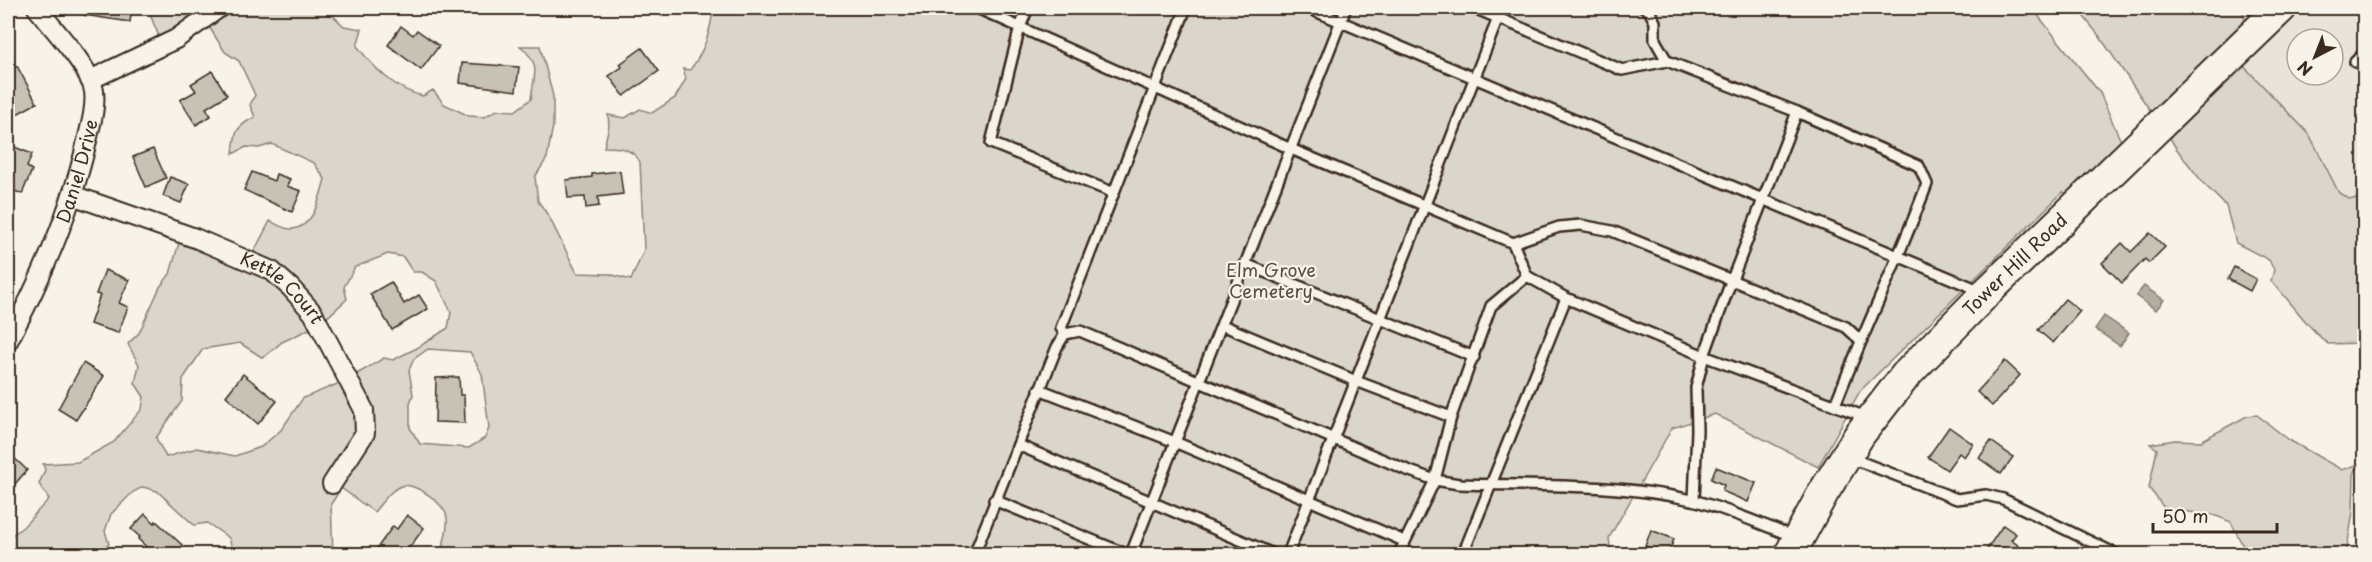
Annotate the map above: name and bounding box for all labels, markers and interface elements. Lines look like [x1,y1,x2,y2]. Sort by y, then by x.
north arrow [2285,27,2345,87]
text: N [2292,56,2317,82]
street label: Daniel Drive [48,117,104,226]
street label: Tower Hill Road [1956,207,2073,321]
street label: Kettle Court [236,244,331,328]
park label: Elm Grove Cemetery [1226,256,1316,304]
scale bar [2153,496,2278,534]
text: 50 m [2162,502,2209,529]

